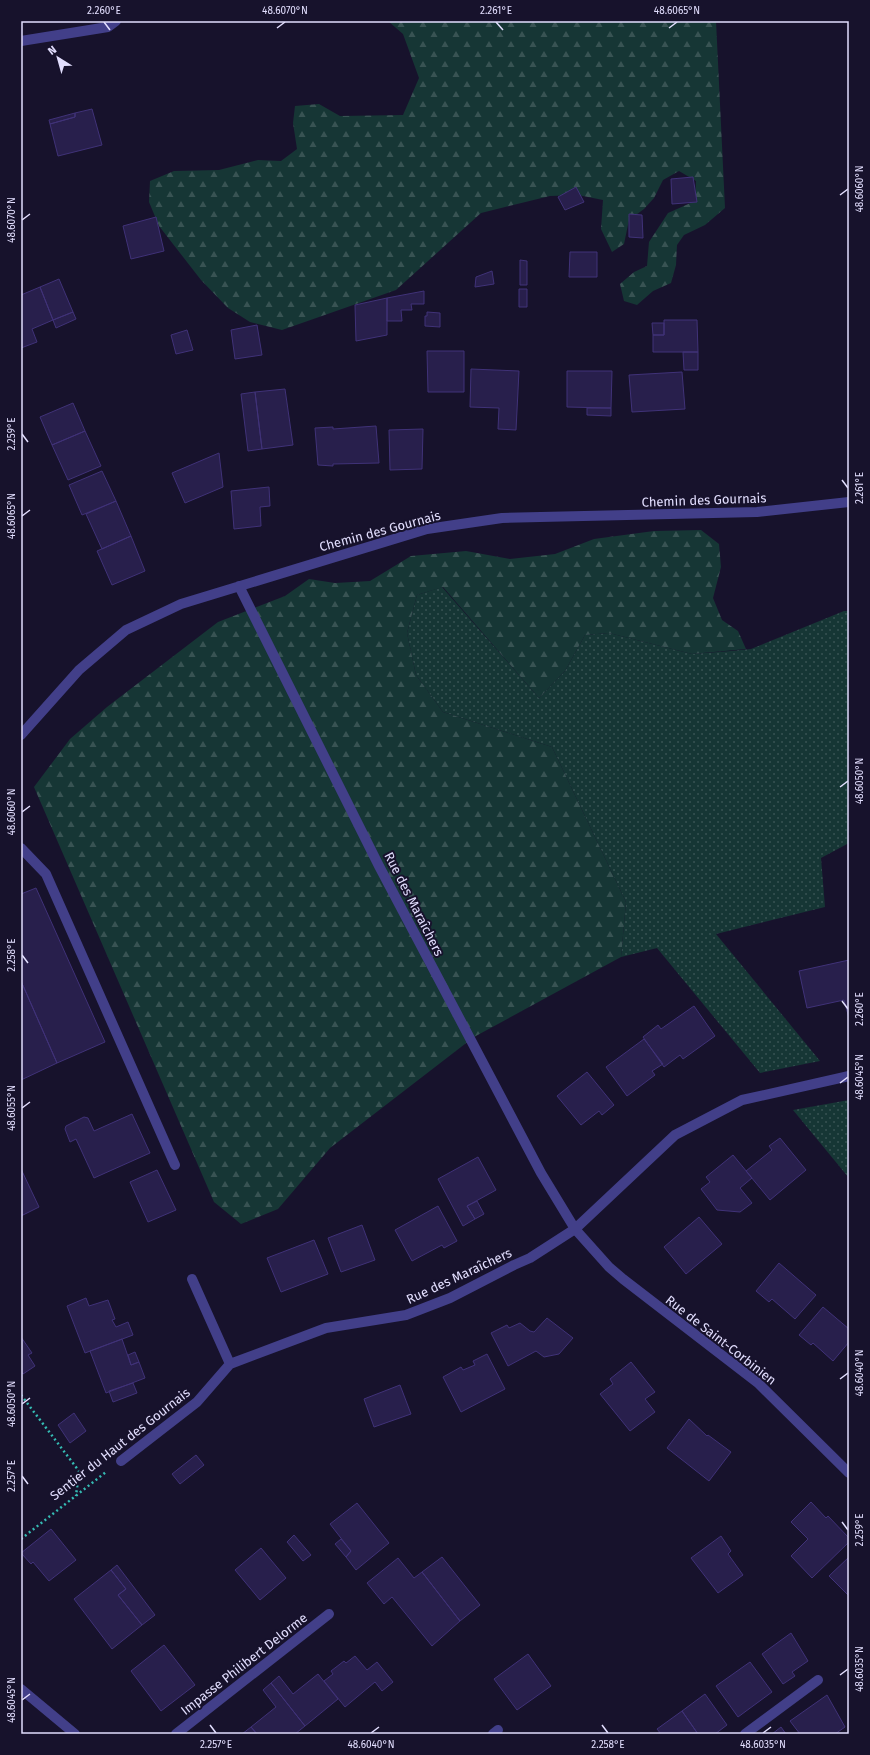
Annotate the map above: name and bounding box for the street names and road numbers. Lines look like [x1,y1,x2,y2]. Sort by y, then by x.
street label: Chemin des Gournais [641,490,767,510]
street label: Chemin des Gournais [318,508,442,554]
street label: Rue des Maraîchers [381,850,447,958]
street label: Rue des Maraîchers [404,1245,514,1307]
street label: Rue de Saint-Corbinien [663,1292,779,1388]
street label: Sentier du Haut des Gournais [47,1385,193,1503]
street label: Impasse Philibert Delorme [178,1610,310,1718]

